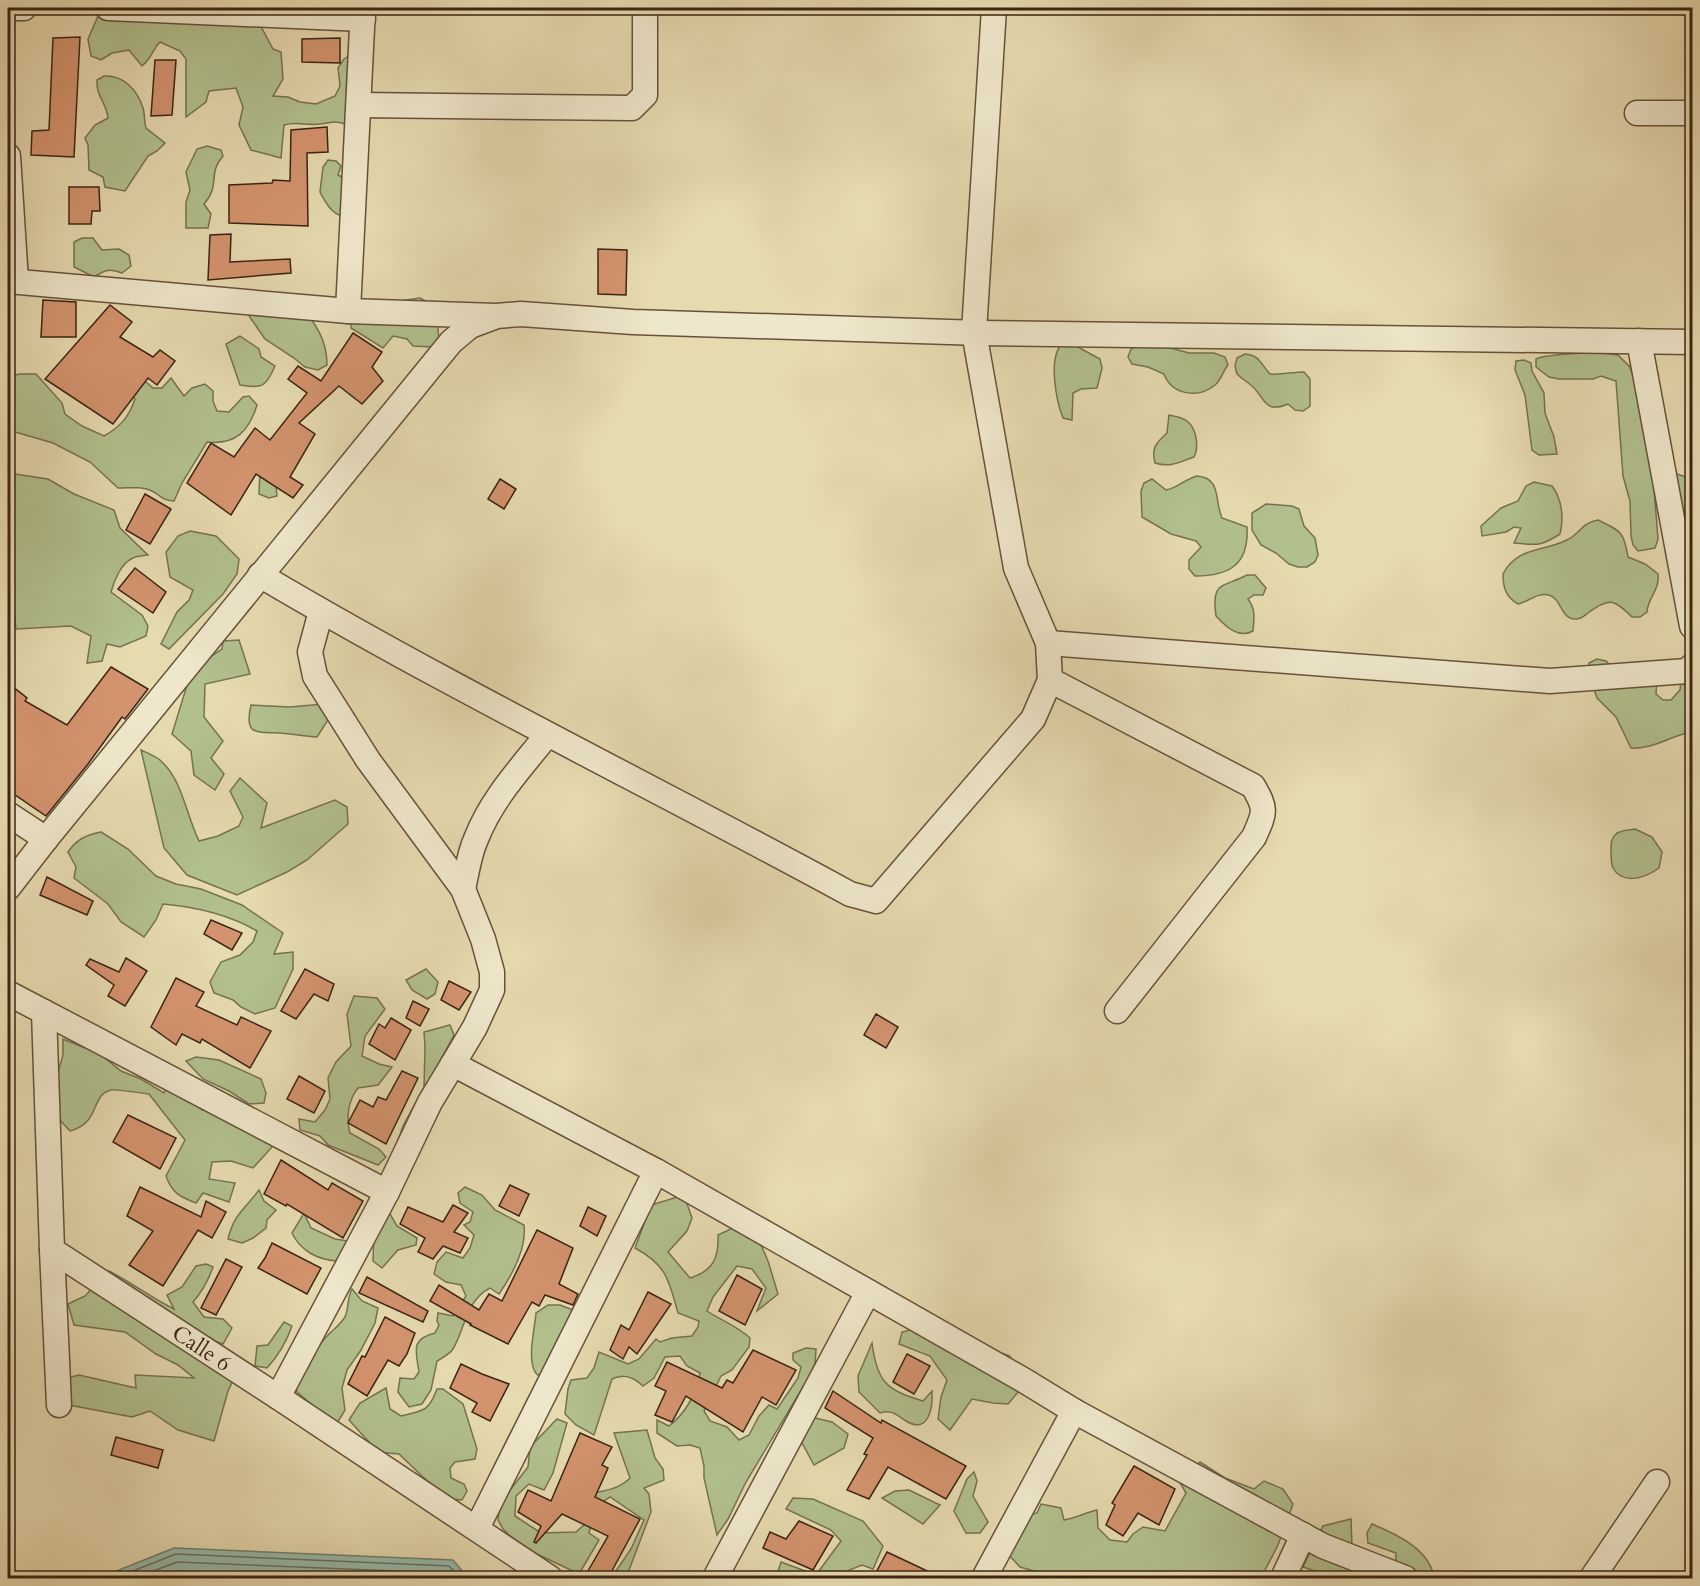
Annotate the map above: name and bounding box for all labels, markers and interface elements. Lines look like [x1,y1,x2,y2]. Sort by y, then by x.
street label: Calle 6 [166,1318,237,1379]

